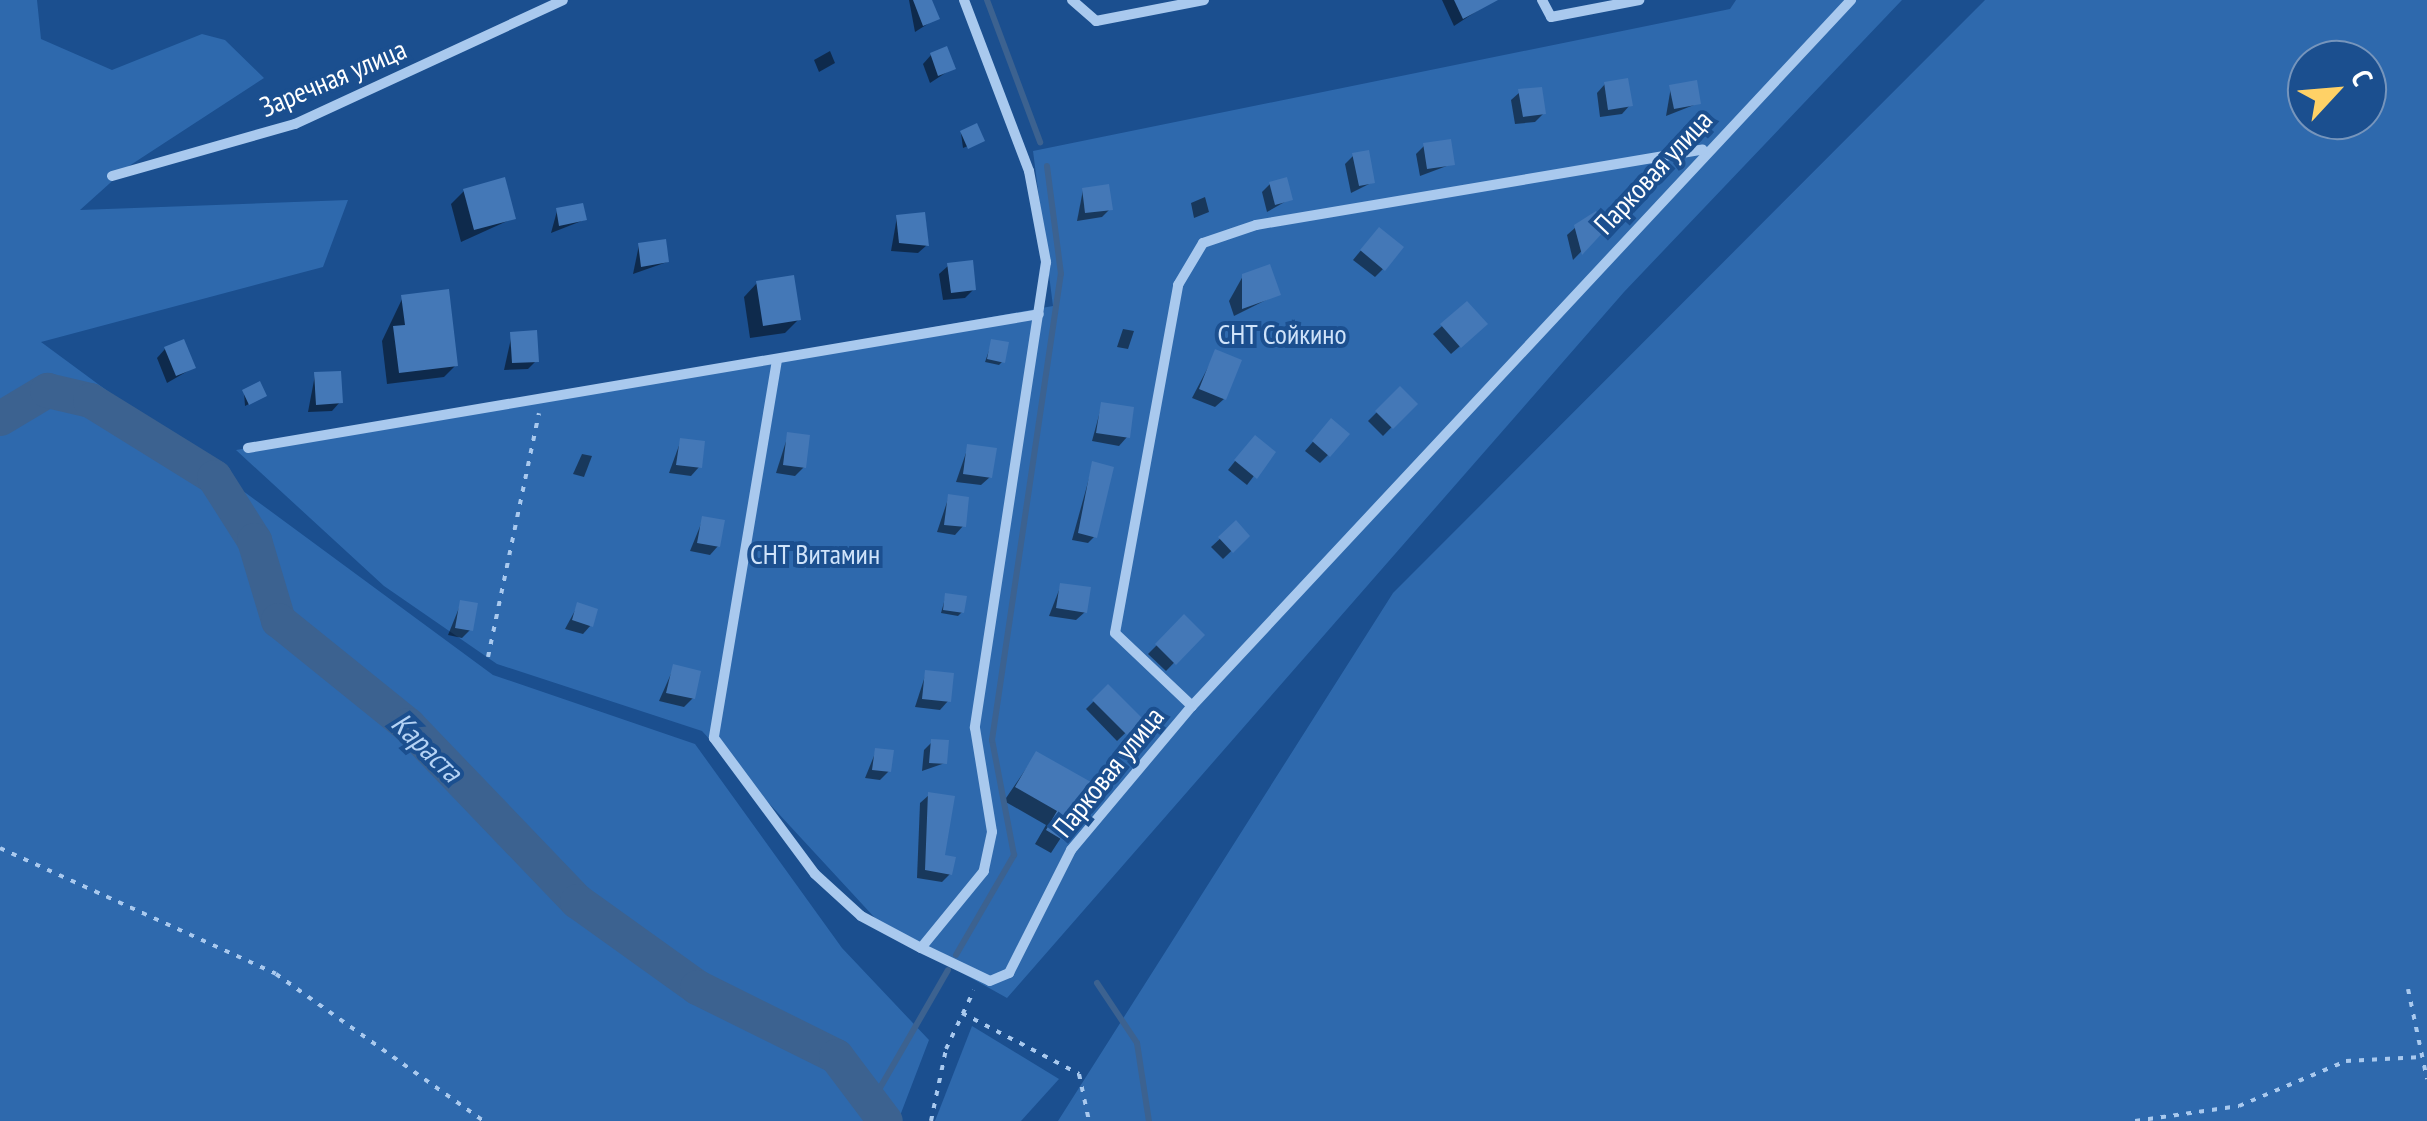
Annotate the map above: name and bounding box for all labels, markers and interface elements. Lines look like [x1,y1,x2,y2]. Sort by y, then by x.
street label: Заречная улица [255,32,411,124]
north arrow [2287,40,2387,140]
text: С [2343,64,2382,91]
street label: Парковая улица [1587,103,1719,241]
park label: СНТ Сойкино [1217,317,1347,351]
park label: СНТ Витамин [750,537,880,571]
street label: Парковая улица [1045,700,1171,844]
water label: Караста [384,705,470,789]

